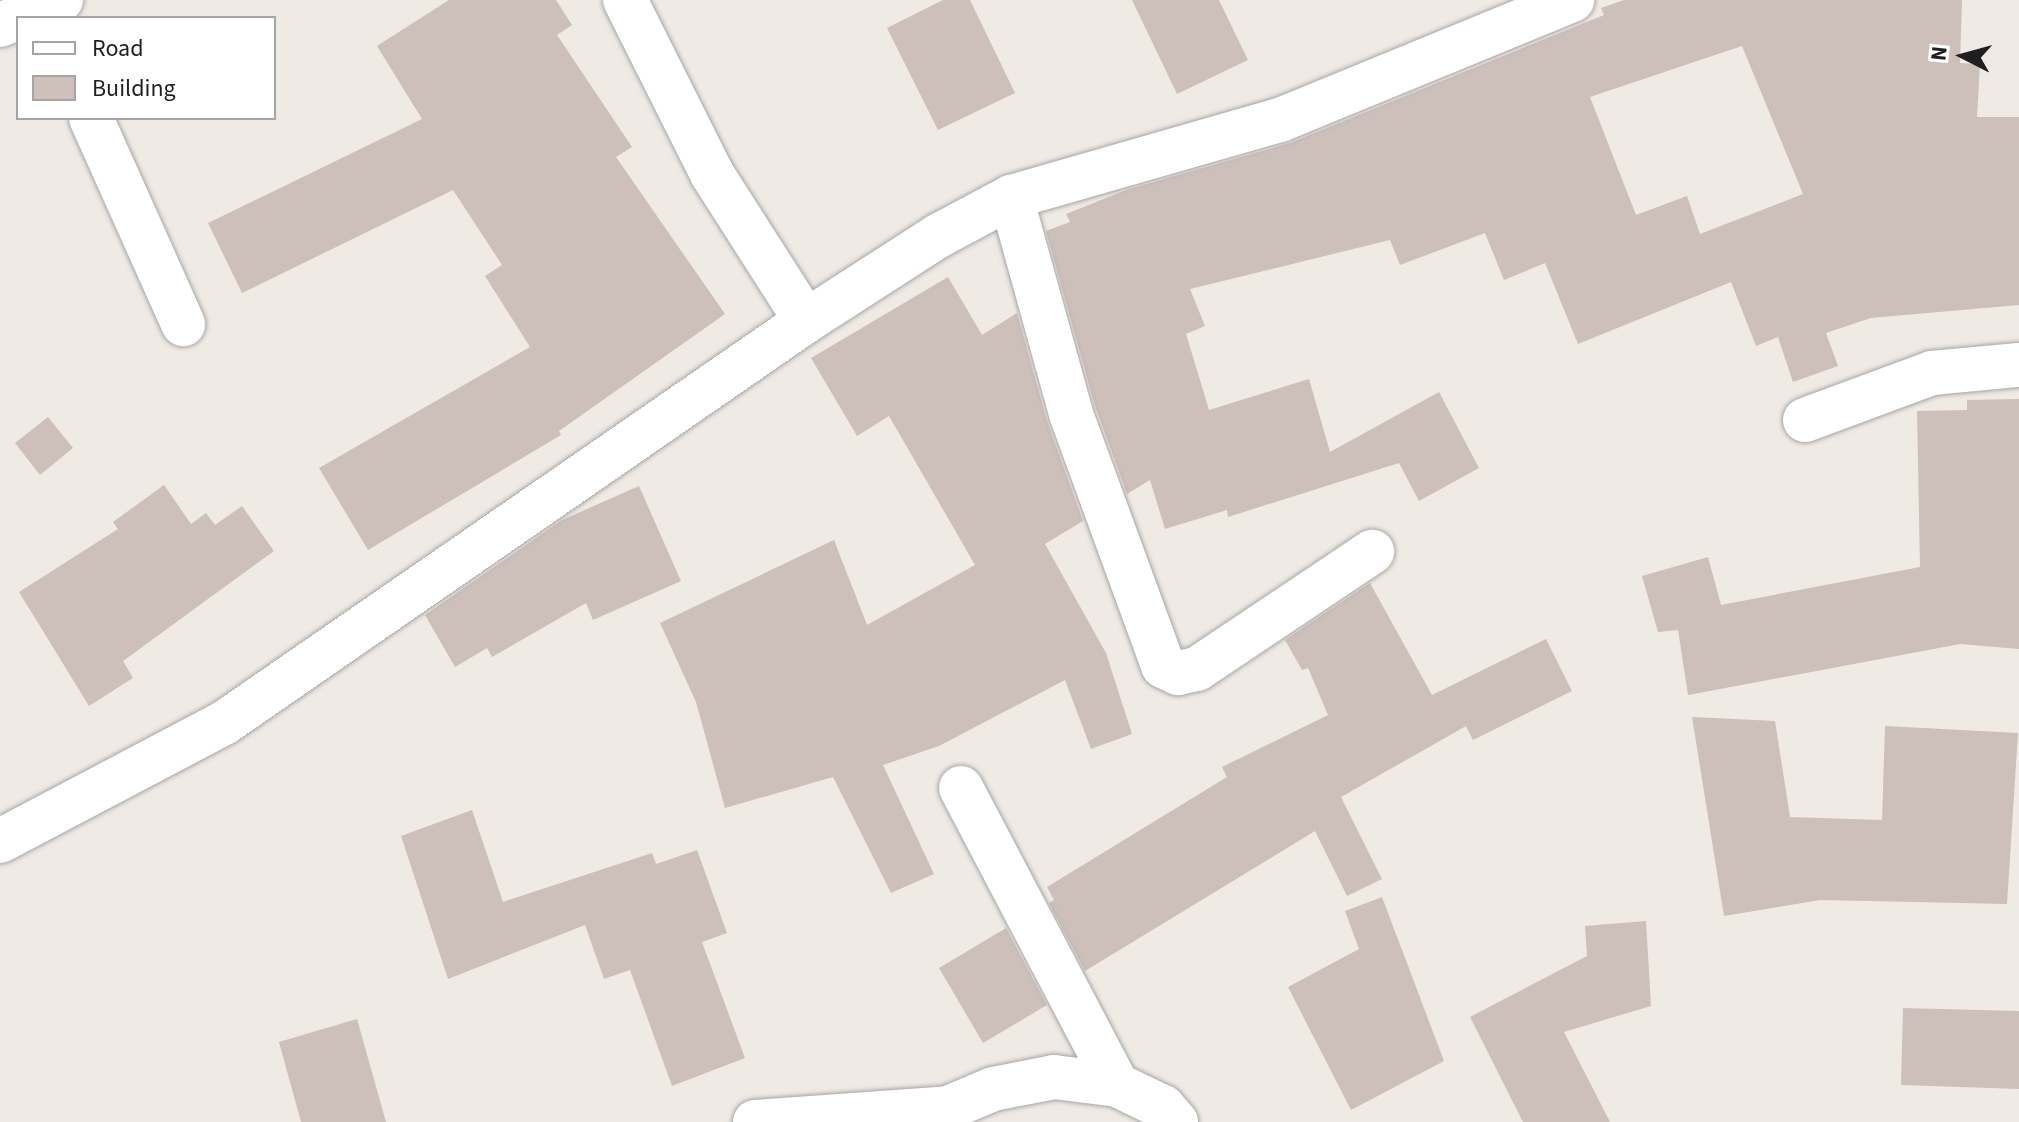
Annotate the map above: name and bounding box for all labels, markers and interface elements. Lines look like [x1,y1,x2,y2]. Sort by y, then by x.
legend [16,16,276,120]
north arrow [1923,16,2003,96]
text: Road [92,31,144,66]
text: N [1922,45,1956,62]
text: Building [92,71,176,106]

